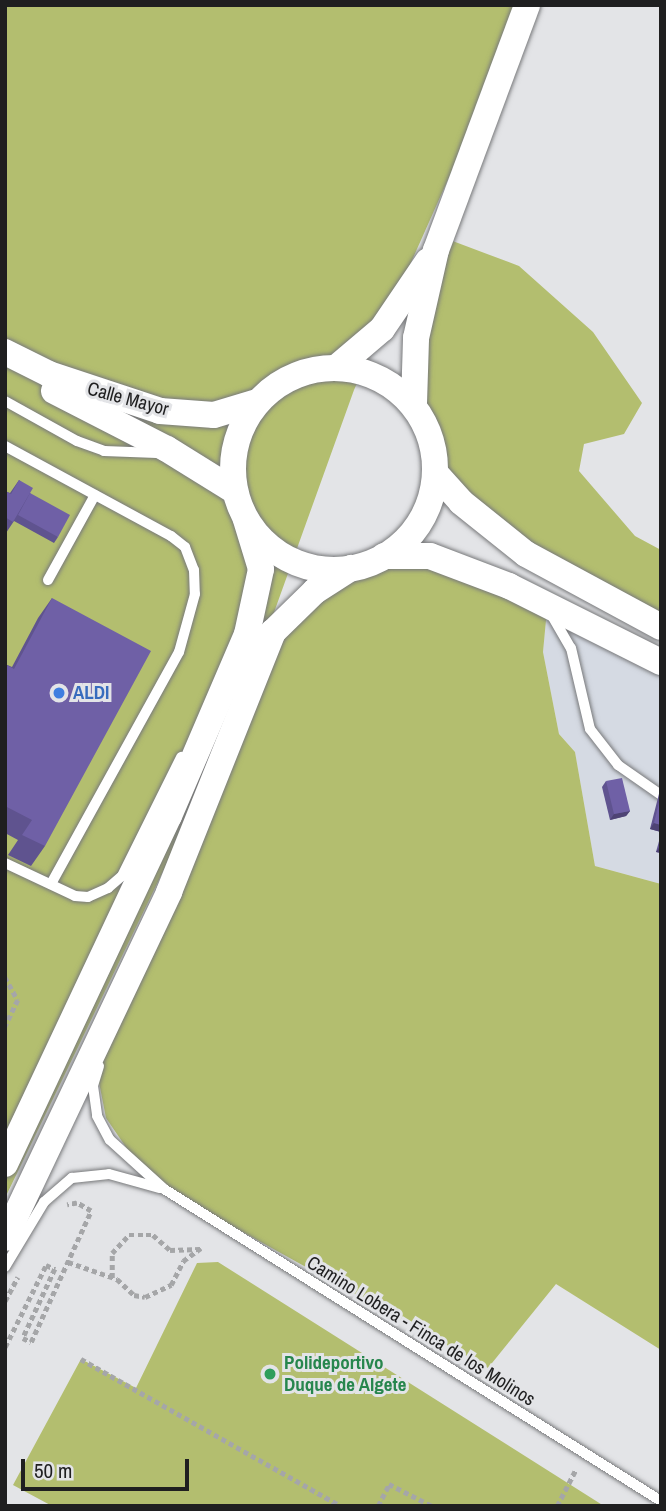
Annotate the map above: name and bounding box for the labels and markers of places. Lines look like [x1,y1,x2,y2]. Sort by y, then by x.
place label: ALDI [73,682,109,704]
marker: ALDI [51,685,67,701]
place label: Polideportivo Duque de Algete [284,1352,407,1396]
marker: Polideportivo Duque de Algete [262,1366,278,1382]

